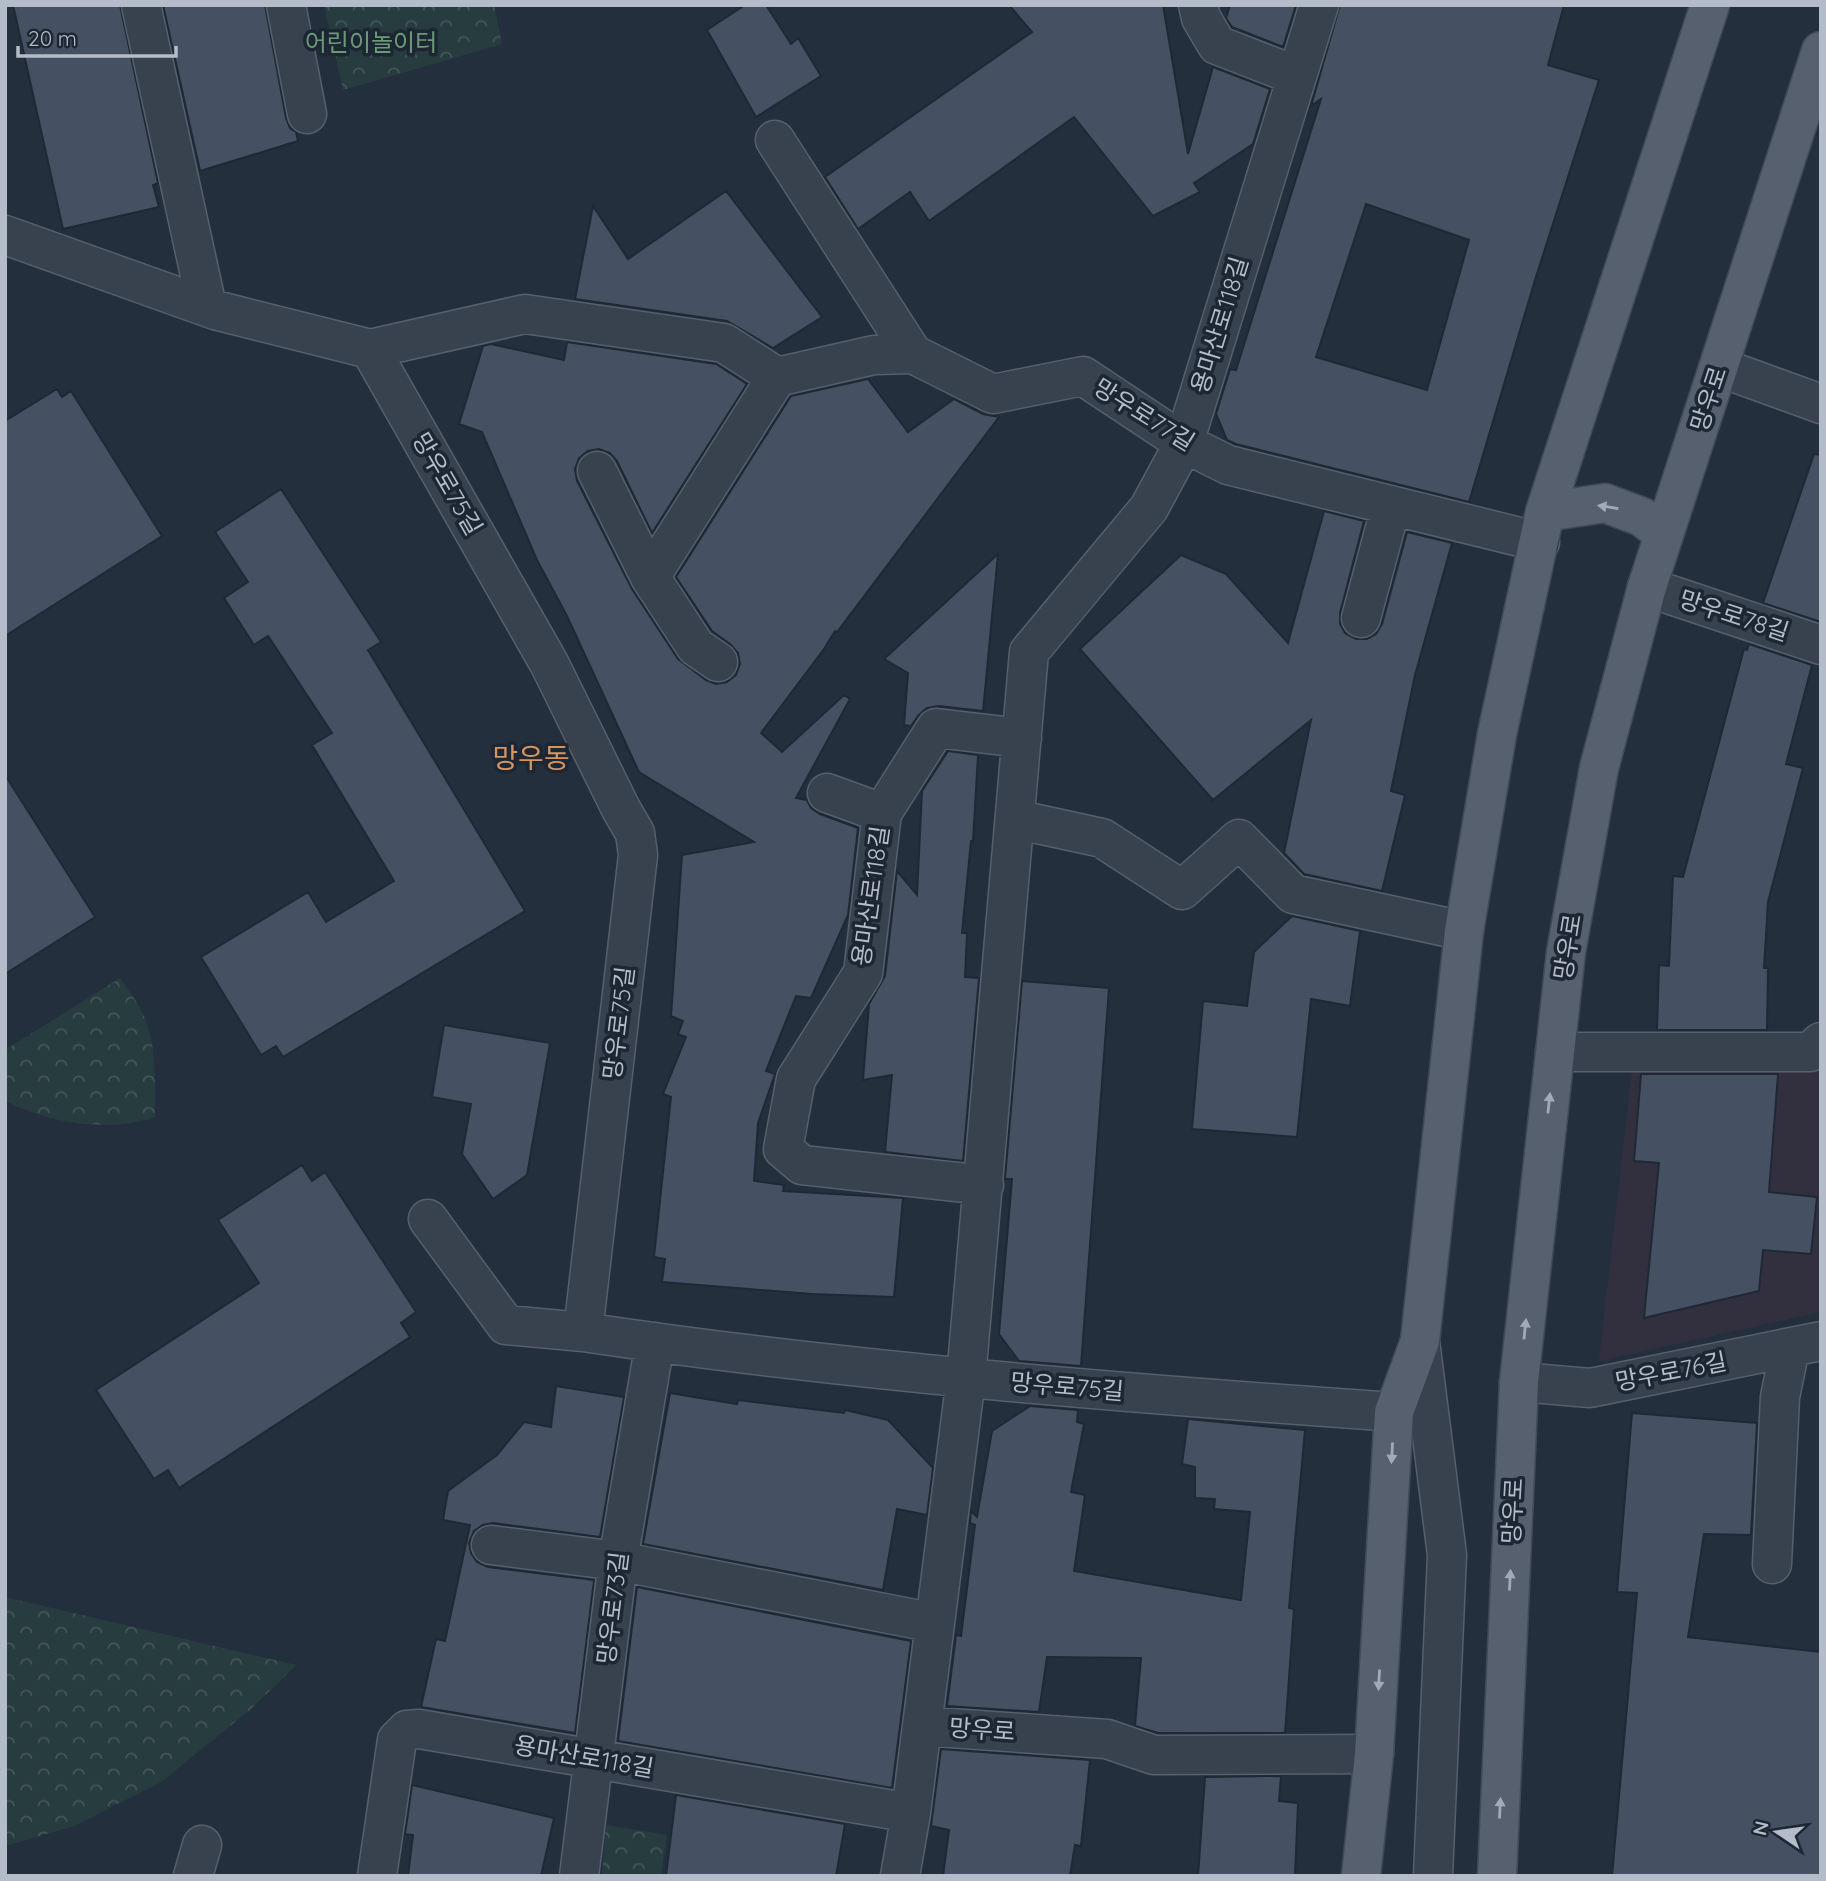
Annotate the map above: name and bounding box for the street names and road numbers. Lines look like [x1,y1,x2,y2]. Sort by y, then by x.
street label: 용마산로118길 [1184,253,1254,397]
street label: 망우로 [1684,363,1733,435]
street label: 망우로77길 [1089,372,1200,457]
street label: 망우로75길 [406,427,489,540]
street label: 망우로78길 [1676,583,1793,647]
street label: 용마산로118길 [845,824,895,968]
street label: 망우로 [1547,912,1587,982]
street label: 망우로75길 [596,965,640,1081]
street label: 망우로76길 [1613,1346,1729,1397]
street label: 망우로75길 [1009,1366,1125,1406]
street label: 망우로 [1495,1477,1529,1545]
street label: 망우로73길 [590,1550,634,1666]
street label: 망우로 [948,1712,1016,1746]
street label: 용마산로118길 [512,1729,656,1783]

